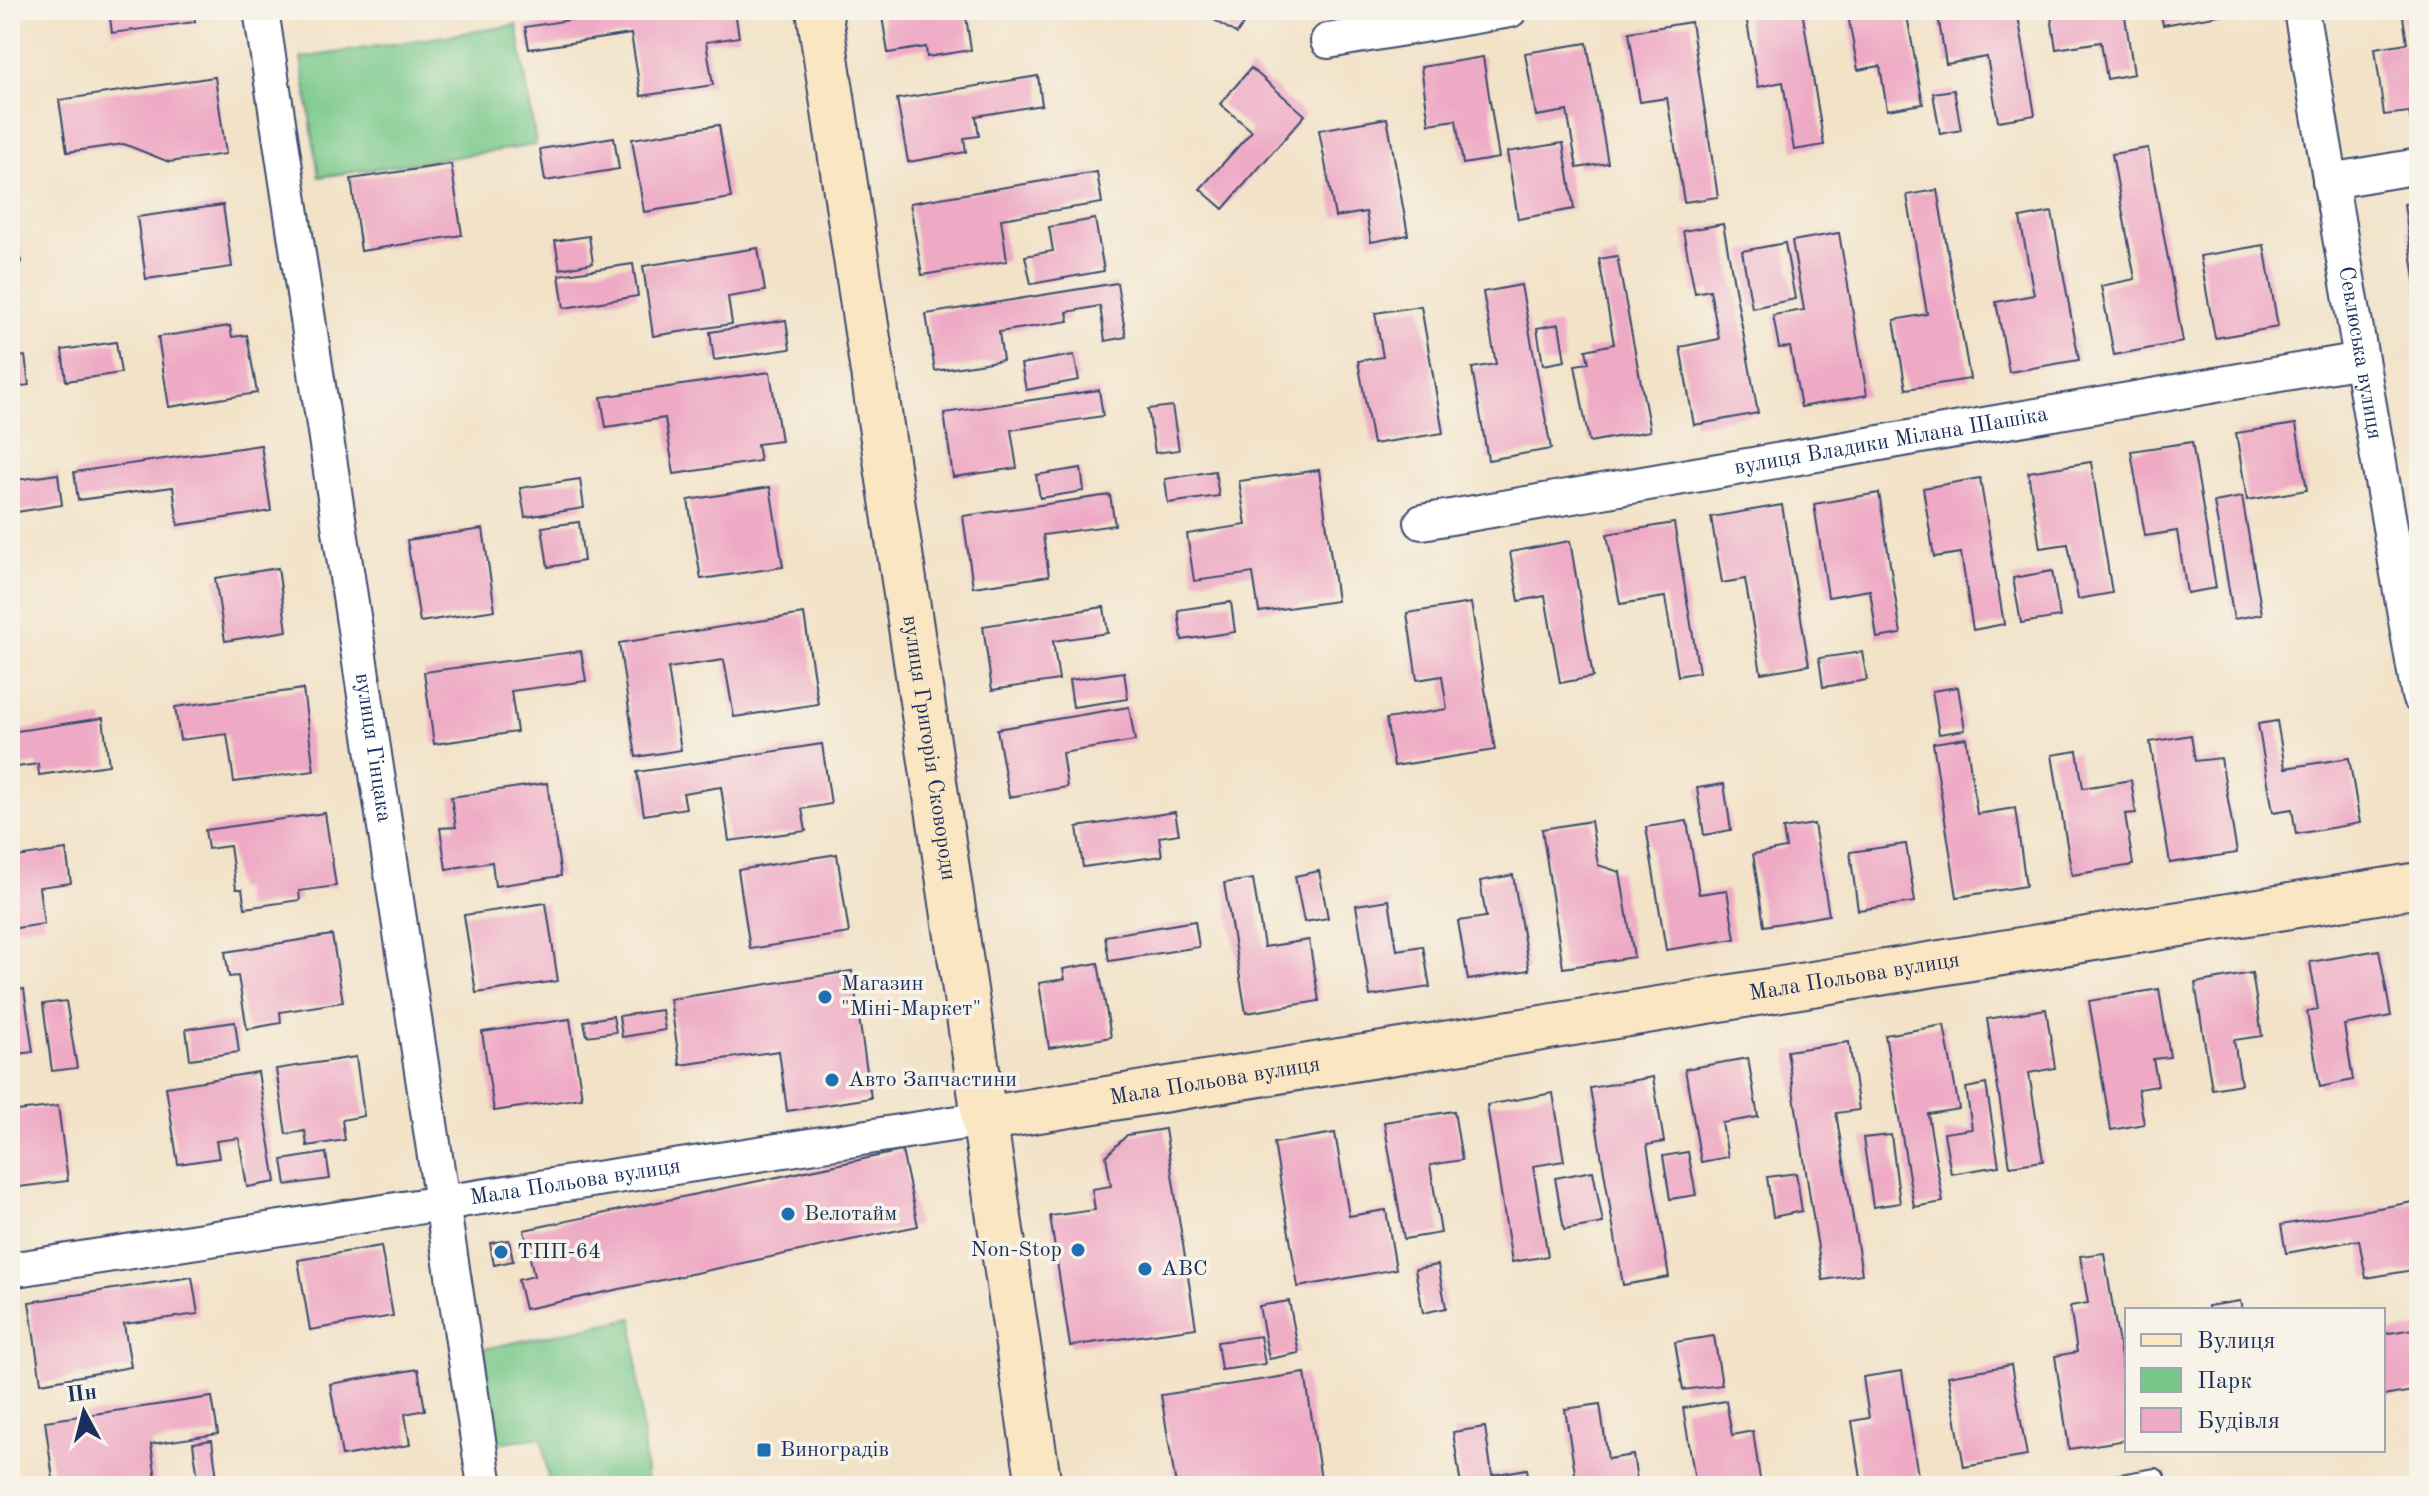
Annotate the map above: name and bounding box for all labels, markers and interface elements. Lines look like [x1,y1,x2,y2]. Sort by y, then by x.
street label: Севлюська вулиця [2334,265,2386,441]
street label: вулиця Владики Мілана Шашіка [1733,403,2050,479]
street label: вулиця Григорія Сковороди [898,614,960,882]
street label: вулиця Гінцака [351,671,395,824]
street label: Мала Польова вулиця [1748,949,1961,1005]
place label: Магазин "Міні-Маркет" [841,973,981,1020]
marker: Магазин "Міні-Маркет" [816,988,834,1006]
street label: Мала Польова вулиця [1108,1053,1322,1109]
place label: Авто Запчастини [848,1069,1017,1091]
marker: Авто Запчастини [823,1071,841,1089]
street label: Мала Польова вулиця [468,1155,682,1210]
place label: Велотайм [804,1203,897,1225]
marker: Велотайм [779,1205,797,1223]
place label: Non-Stop [970,1239,1062,1261]
place label: ТПП-64 [517,1241,601,1263]
marker: Non-Stop [1069,1241,1087,1259]
marker: ТПП-64 [492,1243,510,1261]
place label: ABC [1161,1258,1208,1280]
marker: ABC [1136,1260,1154,1278]
legend [2125,1308,2385,1452]
text: Вулиця [2197,1330,2276,1354]
text: Парк [2197,1370,2252,1394]
north arrow [44,1372,124,1452]
text: Пн [65,1381,98,1407]
text: Будівля [2197,1410,2280,1434]
place label: Виноградів [780,1439,889,1461]
marker: Виноградів [755,1441,773,1459]

